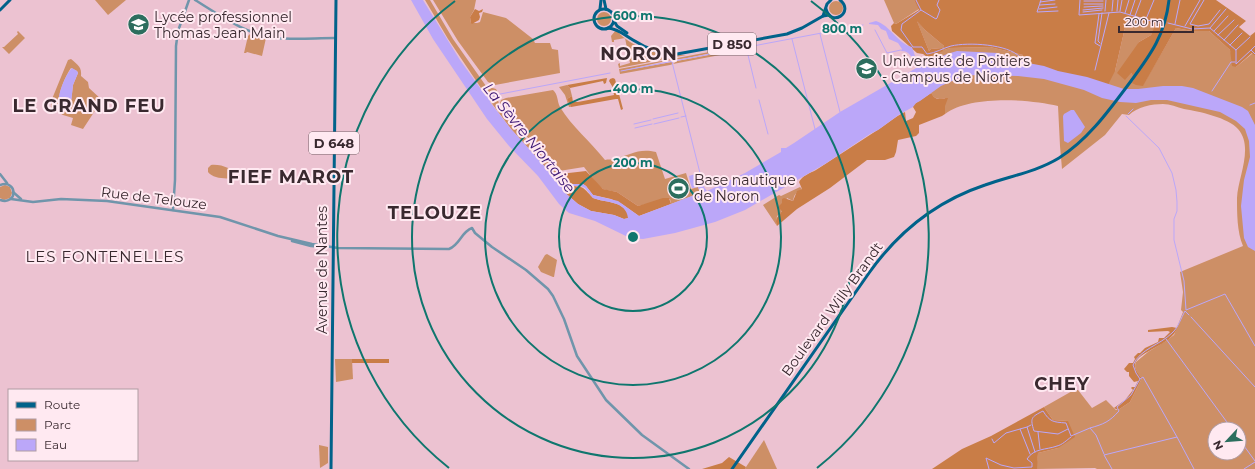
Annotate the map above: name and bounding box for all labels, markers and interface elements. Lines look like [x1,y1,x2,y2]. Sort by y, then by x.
place label: Lycée professionnel Thomas Jean Main [154,8,292,42]
text: 600 m [613,8,653,23]
scale bar [1119,8,1193,34]
school or university icon: Lycée professionnel Thomas Jean Main [126,12,152,38]
text: 200 m [1125,14,1164,29]
text: 800 m [822,21,862,36]
road number: D 850 [708,33,756,55]
district label: NORON [600,43,678,65]
place label: Université de Poitiers - Campus de Niort [882,52,1030,86]
school or university icon: Université de Poitiers - Campus de Niort [854,56,880,82]
water label: La Sèvre Niortaise [479,79,580,197]
text: 400 m [613,81,653,96]
district label: LE GRAND FEU [12,95,166,117]
road number: D 648 [309,132,359,154]
text: 200 m [613,155,653,170]
district label: FIEF MAROT [228,166,354,188]
place label: Base nautique de Noron [694,171,796,205]
sports icon: Base nautique de Noron [666,175,692,201]
street label: Rue de Telouze [100,183,208,213]
district label: TELOUZE [388,202,482,224]
street label: Avenue de Nantes [313,206,331,334]
centre of rings [626,230,640,244]
street label: Boulevard Willy Brandt [777,238,887,379]
district label: LES FONTENELLES [26,247,184,266]
district label: CHEY [1034,373,1090,395]
legend [8,389,138,461]
text: Route [44,397,80,412]
text: Parc [44,417,71,432]
north arrow [1207,421,1247,461]
text: Eau [44,437,67,452]
text: N [1210,438,1226,452]

